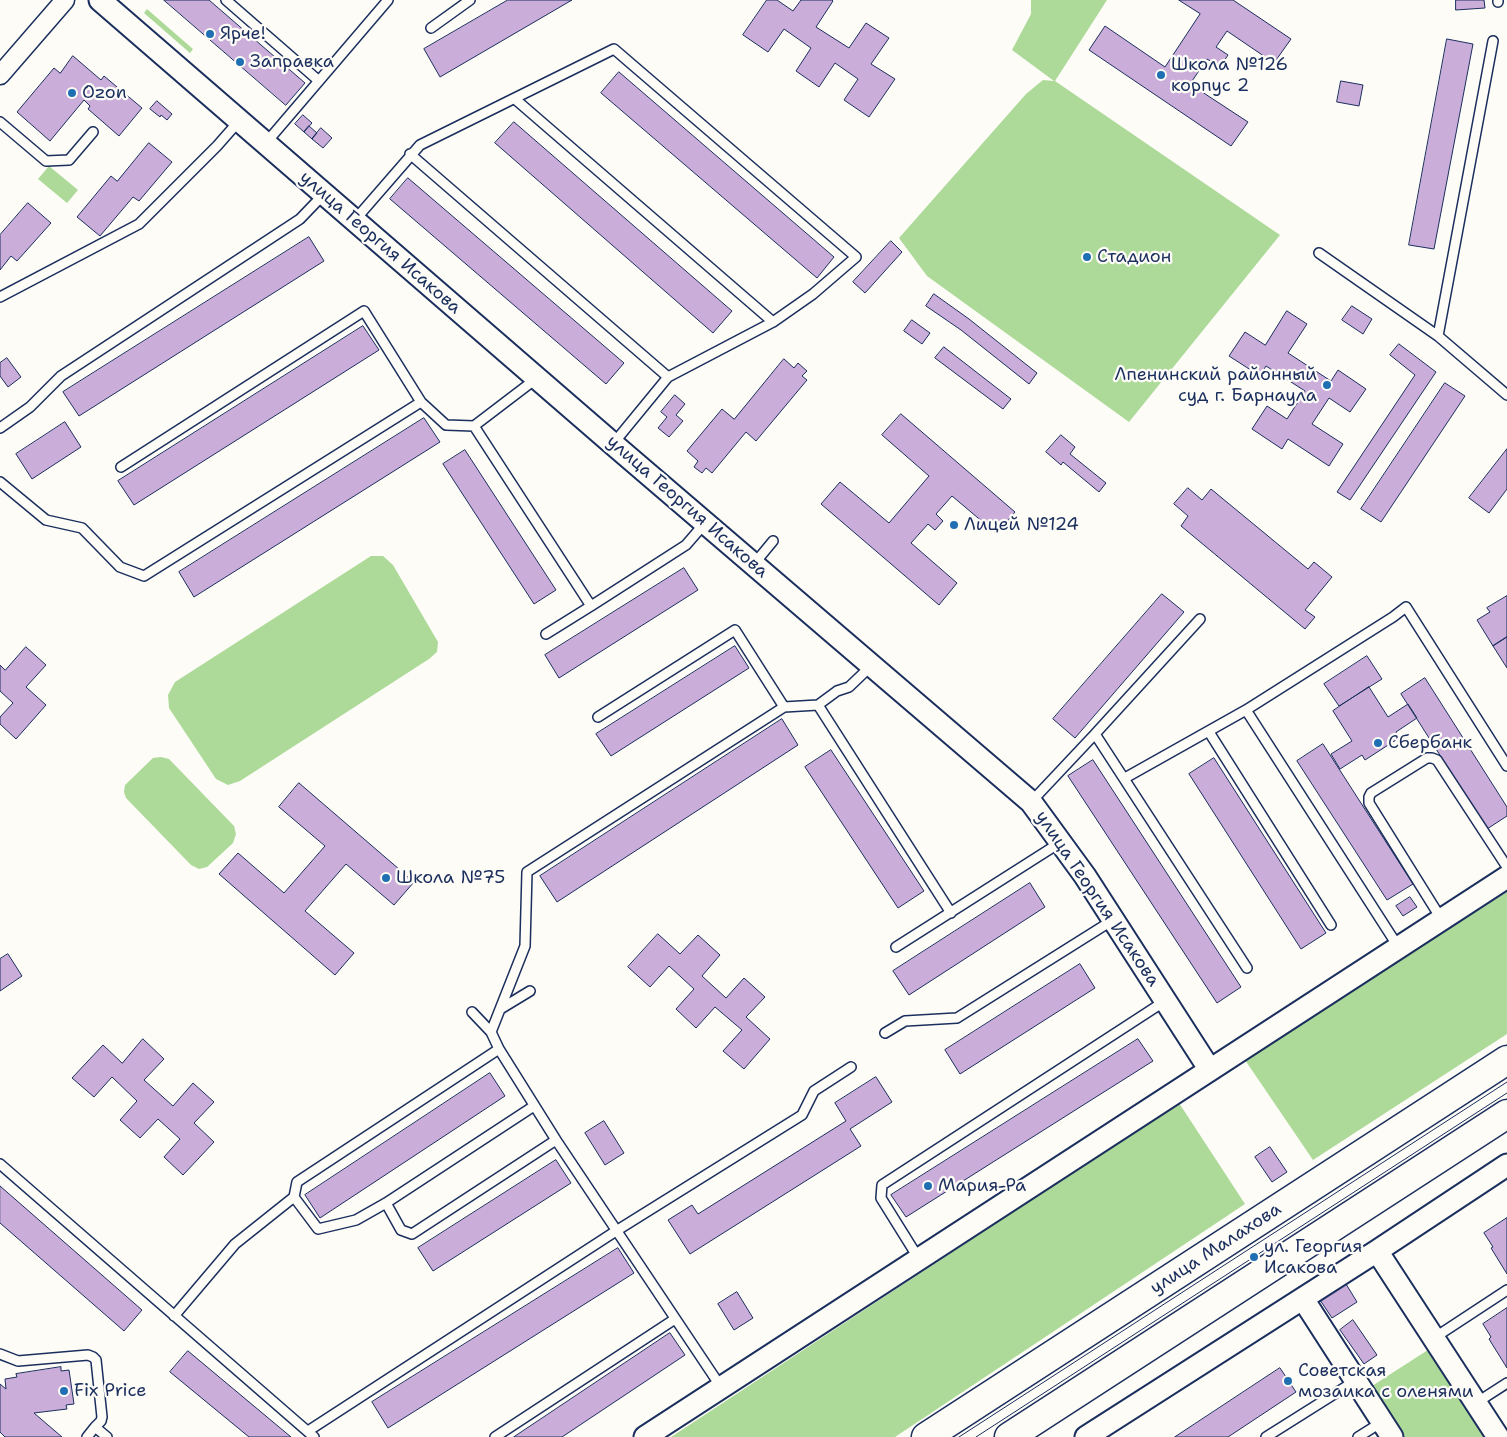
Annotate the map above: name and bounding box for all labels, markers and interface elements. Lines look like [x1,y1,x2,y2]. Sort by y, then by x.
place label: Ярче! [220,23,266,45]
marker: Ярче! [204,28,216,40]
place label: Заправка [250,51,334,73]
place label: Школа №126 корпус 2 [1171,54,1288,96]
marker: Заправка [234,56,246,68]
marker: Школа №126 корпус 2 [1155,69,1167,81]
place label: Ozon [82,82,127,104]
marker: Ozon [66,87,78,99]
street label: улица Георгия Исакова [295,167,465,319]
place label: Стадион [1097,246,1171,268]
marker: Стадион [1081,251,1093,263]
place label: Лпенинский районный суд г. Барнаула [1115,364,1317,406]
marker: Лпенинский районный суд г. Барнаула [1321,379,1333,391]
street label: улица Георгия Исакова [602,431,772,583]
place label: Лицей №124 [964,514,1079,536]
marker: Лицей №124 [948,519,960,531]
place label: Сбербанк [1388,732,1472,754]
marker: Сбербанк [1372,737,1384,749]
street label: улица Георгия Исакова [1030,807,1164,991]
place label: Школа №75 [396,867,505,889]
marker: Школа №75 [380,872,392,884]
place label: Мария-Ра [938,1175,1026,1197]
marker: Мария-Ра [922,1180,934,1192]
street label: улица Малахова [1147,1199,1285,1299]
place label: ул. Георгия Исакова [1264,1236,1362,1278]
marker: ул. Георгия Исакова [1248,1251,1260,1263]
place label: Советская мозаика с оленями [1298,1360,1473,1402]
marker: Советская мозаика с оленями [1282,1375,1294,1387]
place label: Fix Price [74,1380,146,1402]
marker: Fix Price [58,1385,70,1397]

